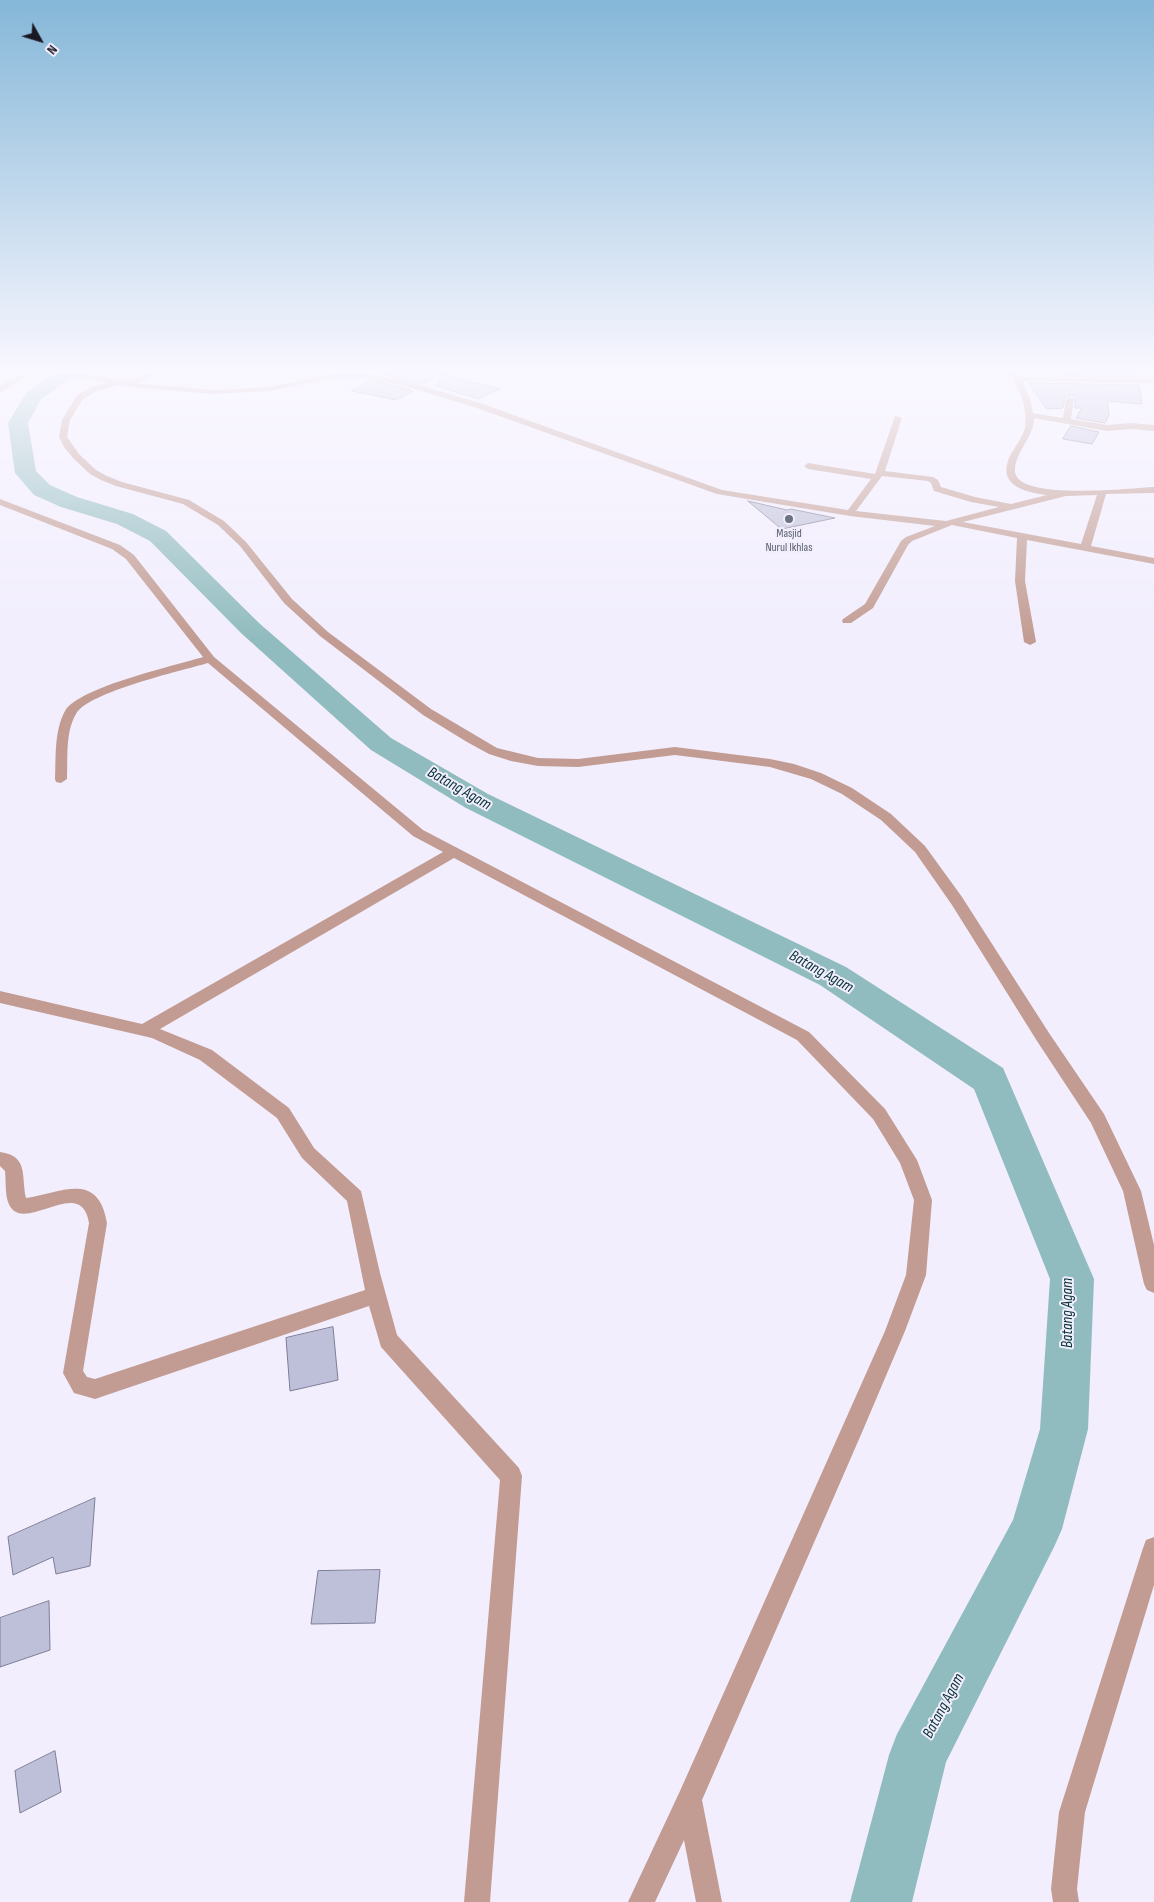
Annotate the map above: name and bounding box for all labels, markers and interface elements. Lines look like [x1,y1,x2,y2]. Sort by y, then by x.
north arrow [15,15,65,65]
text: N [43,41,61,58]
marker: Masjid Nurul Ikhlas [783,513,795,525]
place label: Masjid Nurul Ikhlas [765,527,813,555]
water label: Batang Agam [424,763,494,815]
water label: Batang Agam [786,947,856,997]
water label: Batang Agam [1058,1278,1078,1348]
water label: Batang Agam [919,1670,969,1742]

